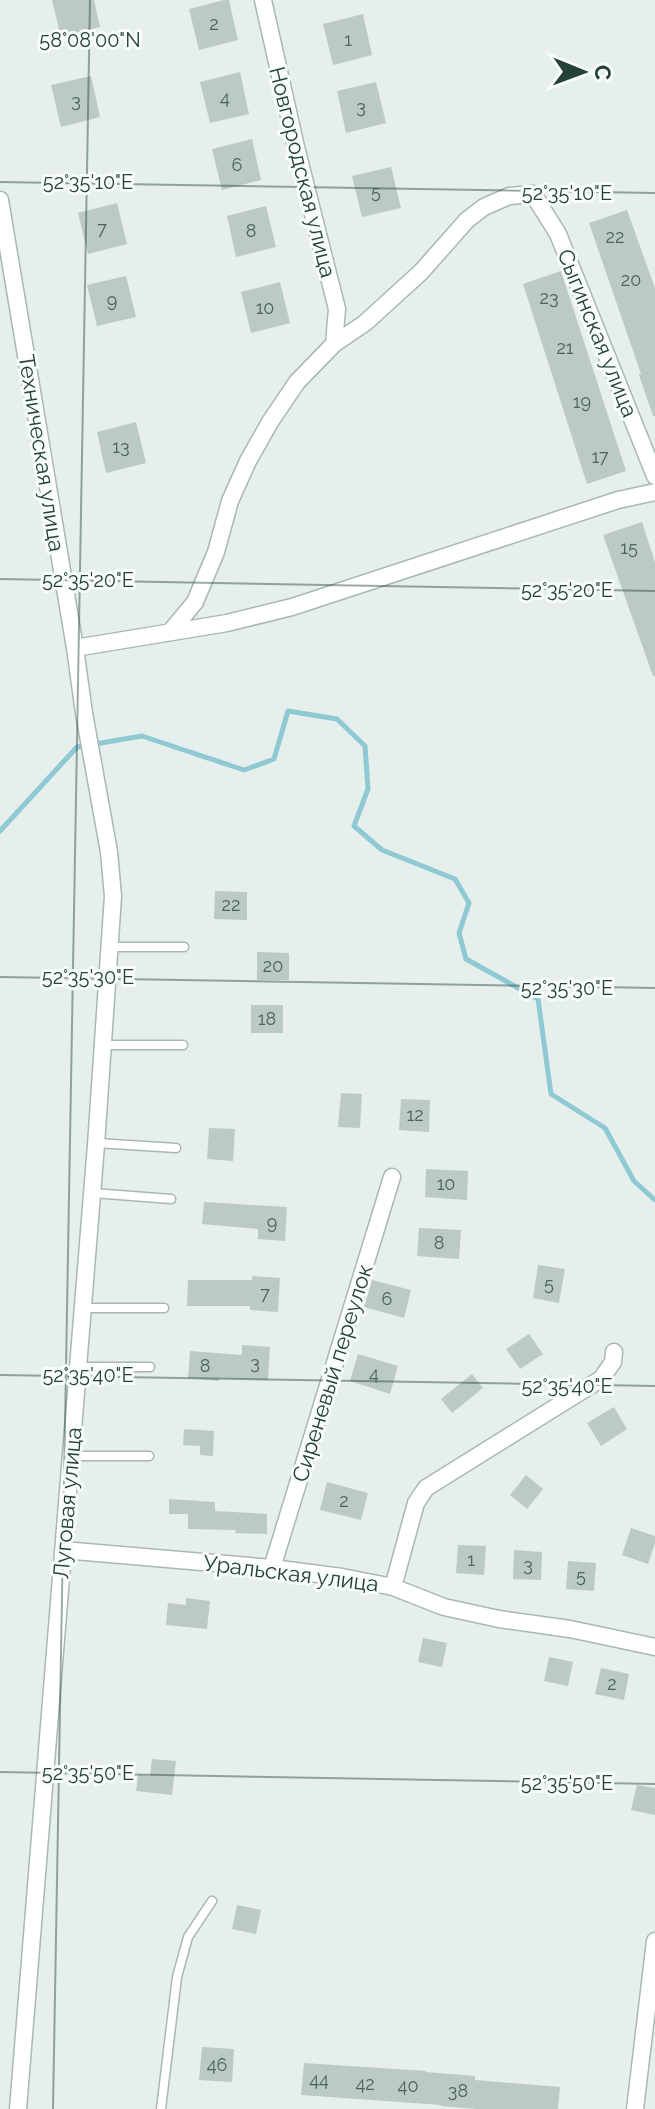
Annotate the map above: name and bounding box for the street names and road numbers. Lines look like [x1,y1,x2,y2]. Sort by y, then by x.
street label: Новгородская улица [264,64,342,280]
street label: Сыгинская улица [552,245,644,421]
street label: Техническая улица [14,353,70,553]
street label: Сиреневый переулок [286,1261,378,1485]
street label: Луговая улица [47,1426,87,1580]
street label: Уральская улица [202,1549,380,1597]

